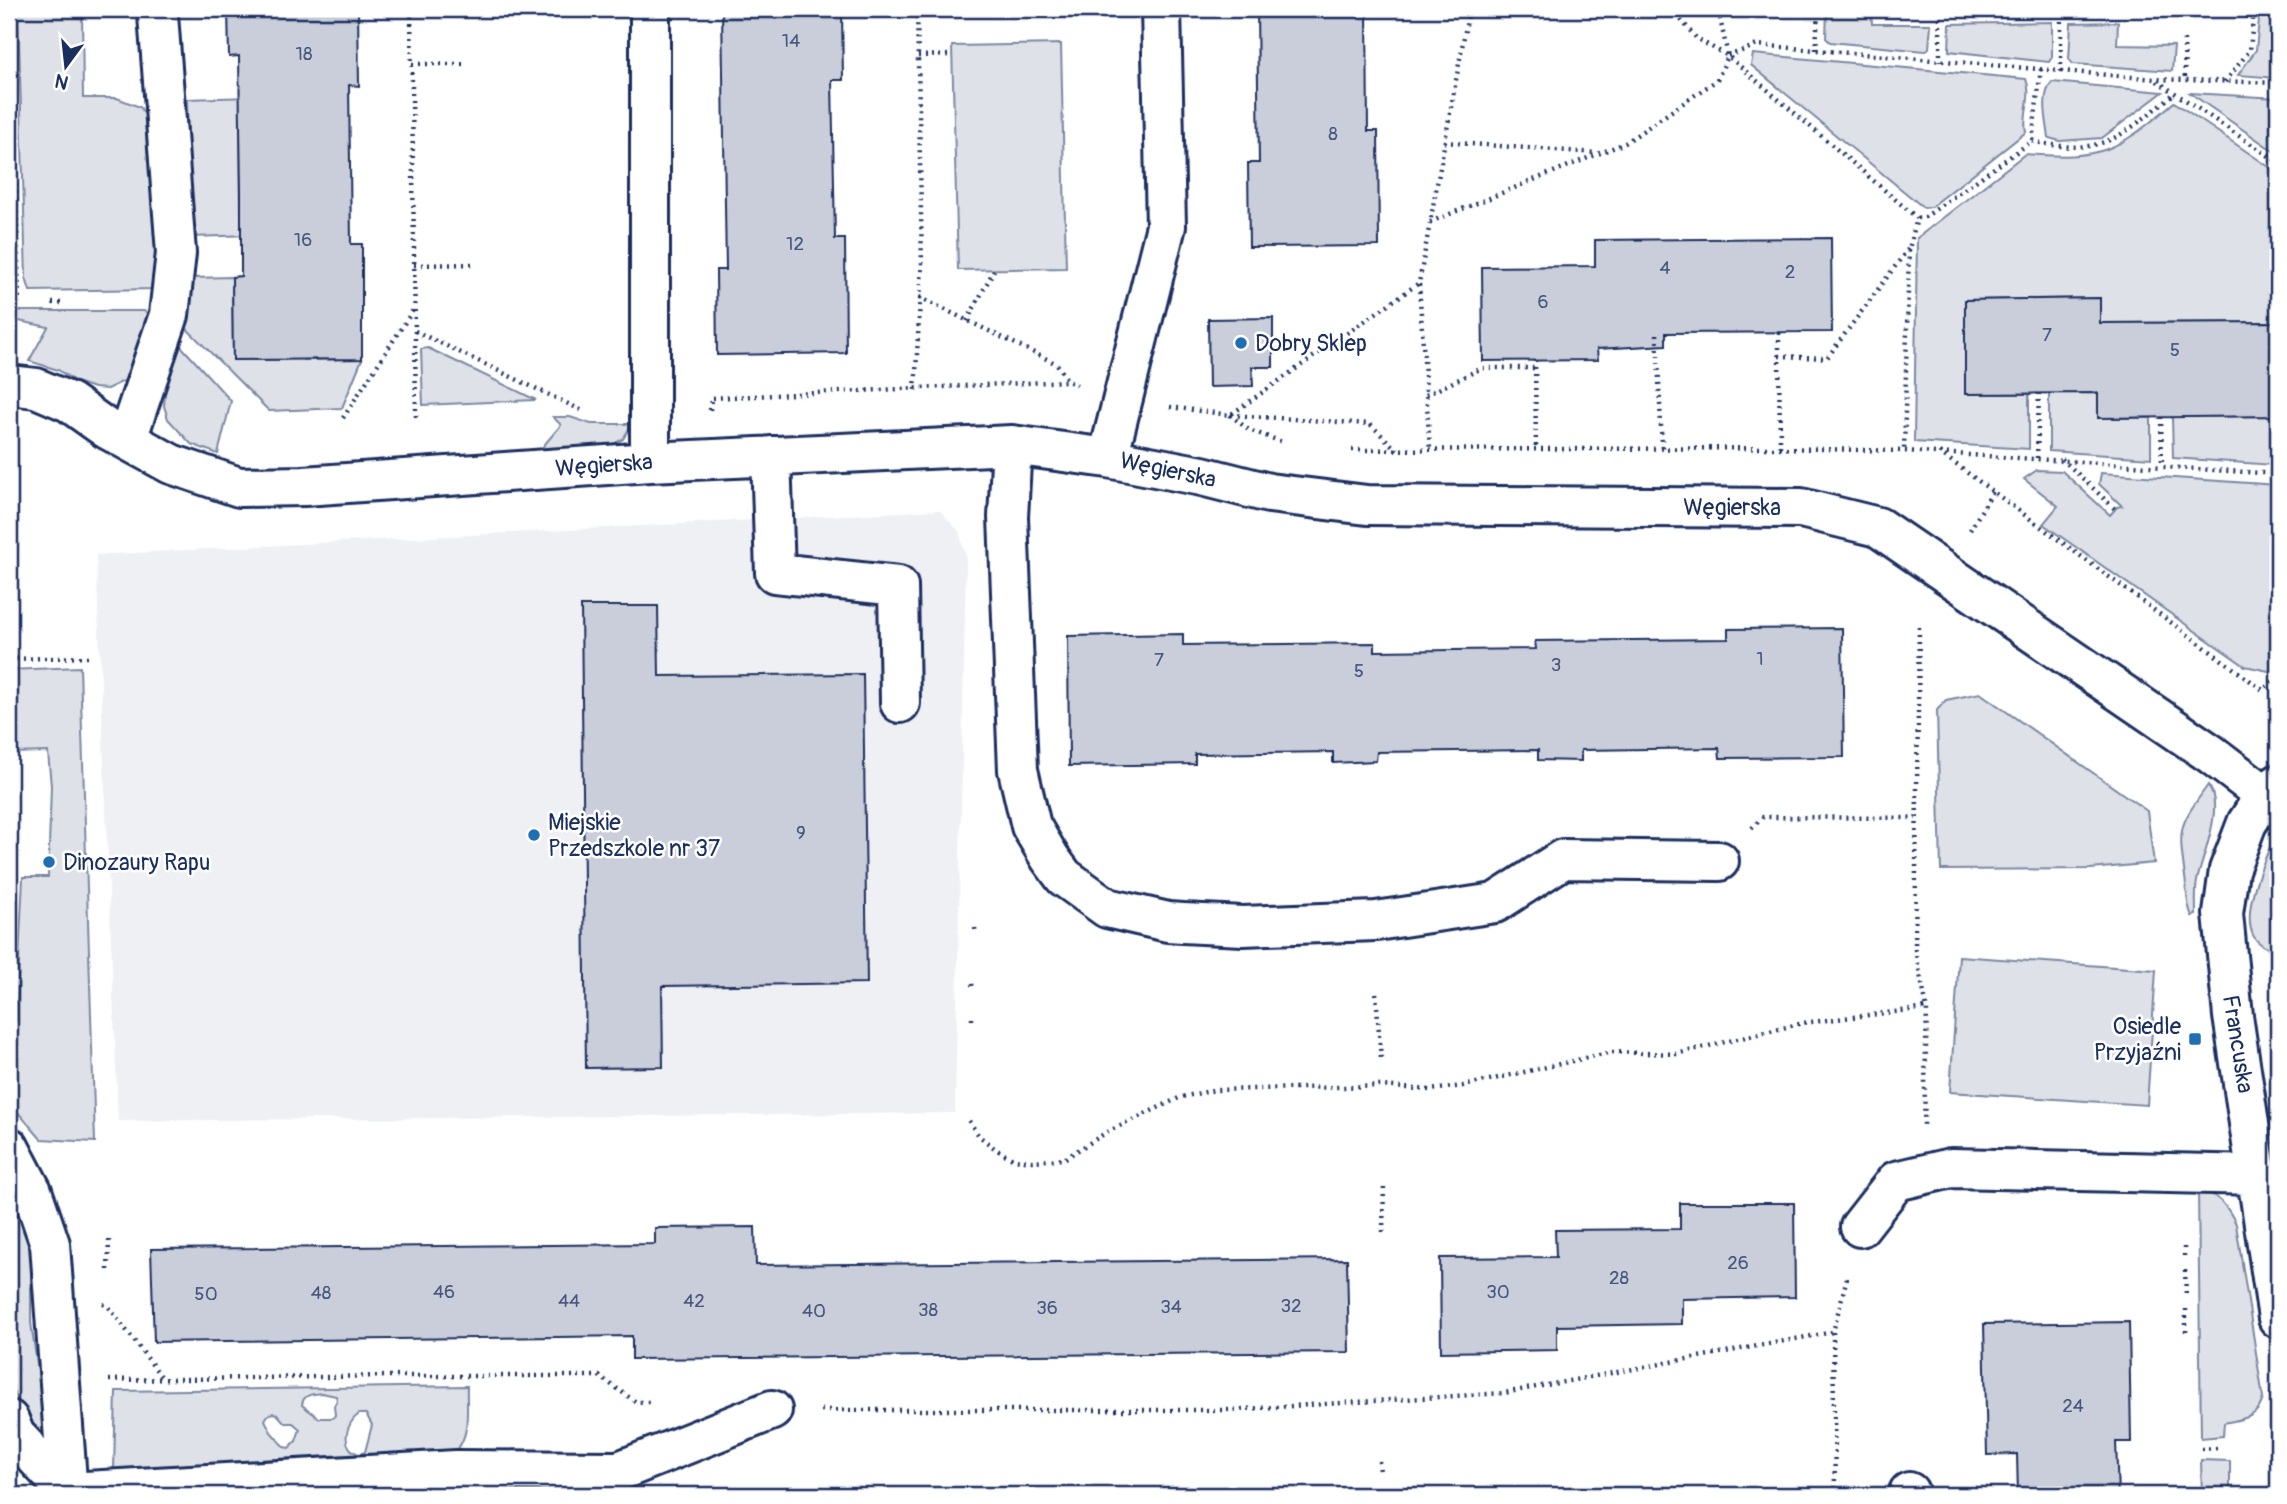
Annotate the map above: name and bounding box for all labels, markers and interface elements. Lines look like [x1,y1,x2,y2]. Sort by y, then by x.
house number: 14 [782,29,800,53]
north arrow [32,32,102,102]
house number: 18 [295,42,313,66]
text: N [52,68,71,95]
house number: 8 [1328,122,1338,146]
house number: 16 [294,228,312,252]
house number: 12 [786,232,804,256]
house number: 4 [1659,256,1671,280]
house number: 2 [1785,260,1795,284]
house number: 6 [1537,290,1549,314]
house number: 7 [2042,323,2052,347]
place label: Dobry Sklep [1255,329,1367,358]
marker: Dobry Sklep [1233,335,1249,351]
house number: 5 [2170,338,2180,362]
street label: Węgierska [1117,446,1219,494]
street label: Węgierska [554,447,654,483]
street label: Węgierska [1683,493,1781,522]
house number: 1 [1756,647,1764,671]
house number: 7 [1154,648,1164,672]
house number: 3 [1551,653,1561,677]
house number: 5 [1354,659,1364,683]
place label: Miejskie Przedszkole nr 37 [548,808,720,863]
house number: 9 [796,821,806,845]
marker: Miejskie Przedszkole nr 37 [526,827,542,843]
place label: Dinozaury Rapu [63,848,210,877]
marker: Dinozaury Rapu [41,854,57,870]
street label: Francuska [2216,993,2260,1095]
place label: Osiedle Przyjaźni [2094,1012,2182,1067]
marker: Osiedle Przyjaźni [2187,1031,2203,1047]
house number: 26 [1727,1251,1749,1275]
house number: 28 [1609,1266,1629,1290]
house number: 46 [433,1280,455,1304]
house number: 30 [1486,1280,1510,1304]
house number: 48 [311,1281,331,1305]
house number: 50 [194,1282,218,1306]
house number: 44 [558,1289,580,1313]
house number: 42 [683,1289,705,1313]
house number: 32 [1280,1294,1302,1318]
house number: 34 [1160,1295,1182,1319]
house number: 36 [1036,1296,1058,1320]
house number: 38 [918,1298,938,1322]
house number: 40 [802,1299,826,1323]
house number: 24 [2062,1394,2084,1418]

